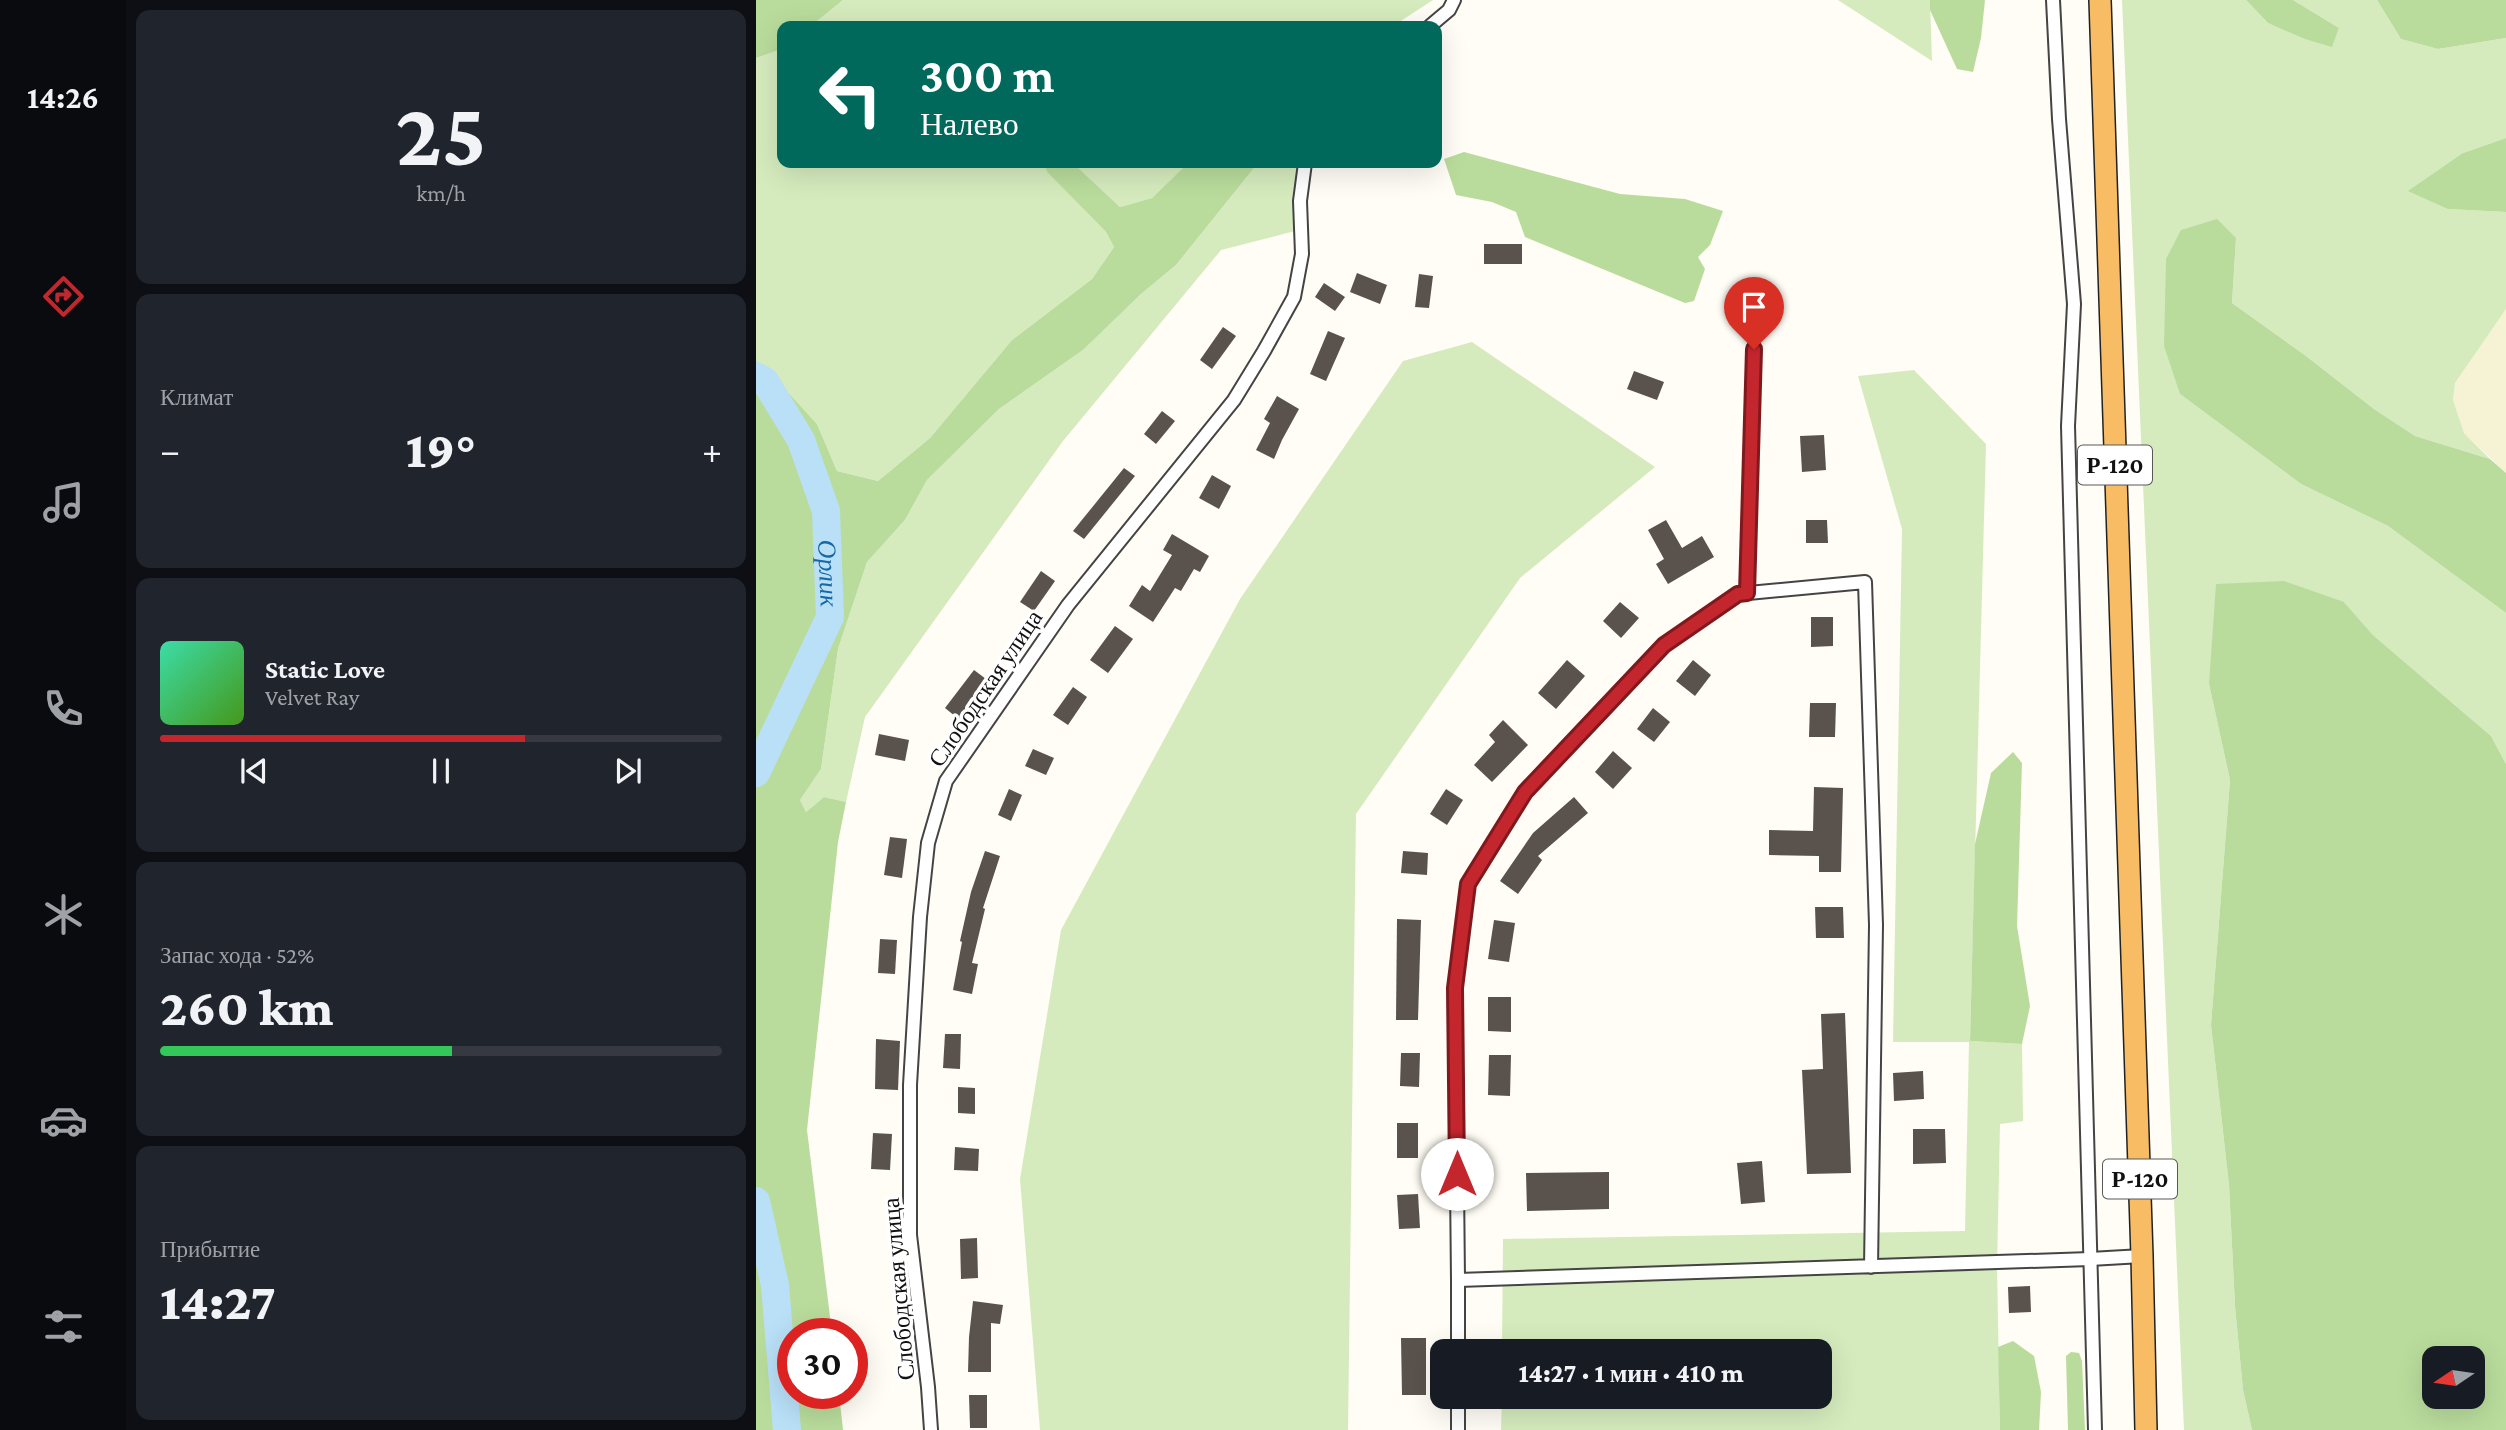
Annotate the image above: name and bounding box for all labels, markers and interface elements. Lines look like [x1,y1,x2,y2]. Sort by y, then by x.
text: 300 m [920,48,1054,103]
icon: left [805,49,896,140]
text: 14:26 [27,79,99,115]
text: 25 [396,83,487,185]
text: Налево [920,106,1019,142]
text: km/h [416,180,466,206]
icon: directions [39,272,88,321]
pin [1724,277,1784,349]
icon: arrive [1735,288,1773,326]
text: Климат [160,384,233,410]
text: 19° [406,420,476,478]
text: − [160,429,180,471]
text: + [702,429,722,471]
road number: Р-120 [2078,446,2152,485]
icon: music [39,478,88,527]
water label: Орлик [813,539,844,608]
street label: Слободская улица [923,604,1048,771]
text: Static Love [265,655,385,684]
icon: phone [39,684,88,733]
text: Velvet Ray [265,684,359,710]
icon: previous [235,752,273,790]
icon: pause [422,752,460,790]
icon: next [609,752,647,790]
icon: climate [39,890,88,939]
text: Запас хода · 52% [160,942,314,968]
text: 260 km [160,978,333,1036]
icon: car [39,1096,88,1145]
position arrow [1420,1137,1494,1211]
road number: Р-120 [2103,1160,2177,1198]
street label: Слободская улица [877,1196,919,1381]
text: Прибытие [160,1236,260,1262]
text: 14:27 [160,1272,276,1330]
icon: filters [39,1302,88,1351]
speed limit sign: 30 [777,1318,868,1409]
north arrow [2422,1346,2485,1409]
map controls [2422,1346,2485,1409]
text: 14:27 · 1 мин · 410 m [1518,1359,1744,1388]

